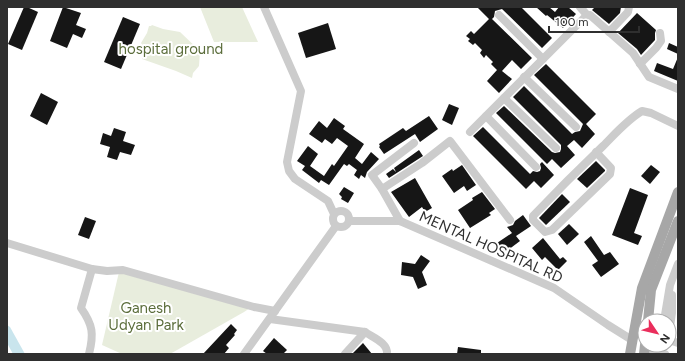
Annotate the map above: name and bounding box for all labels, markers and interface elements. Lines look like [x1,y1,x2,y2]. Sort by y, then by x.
scale bar [549,8,639,34]
text: 100 m [555,15,589,29]
park label: hospital ground [119,40,223,58]
street label: MENTAL HOSPITAL RD [416,207,566,287]
park label: Ganesh Udyan Park [108,299,184,334]
north arrow [637,313,677,353]
text: N [657,331,673,346]

